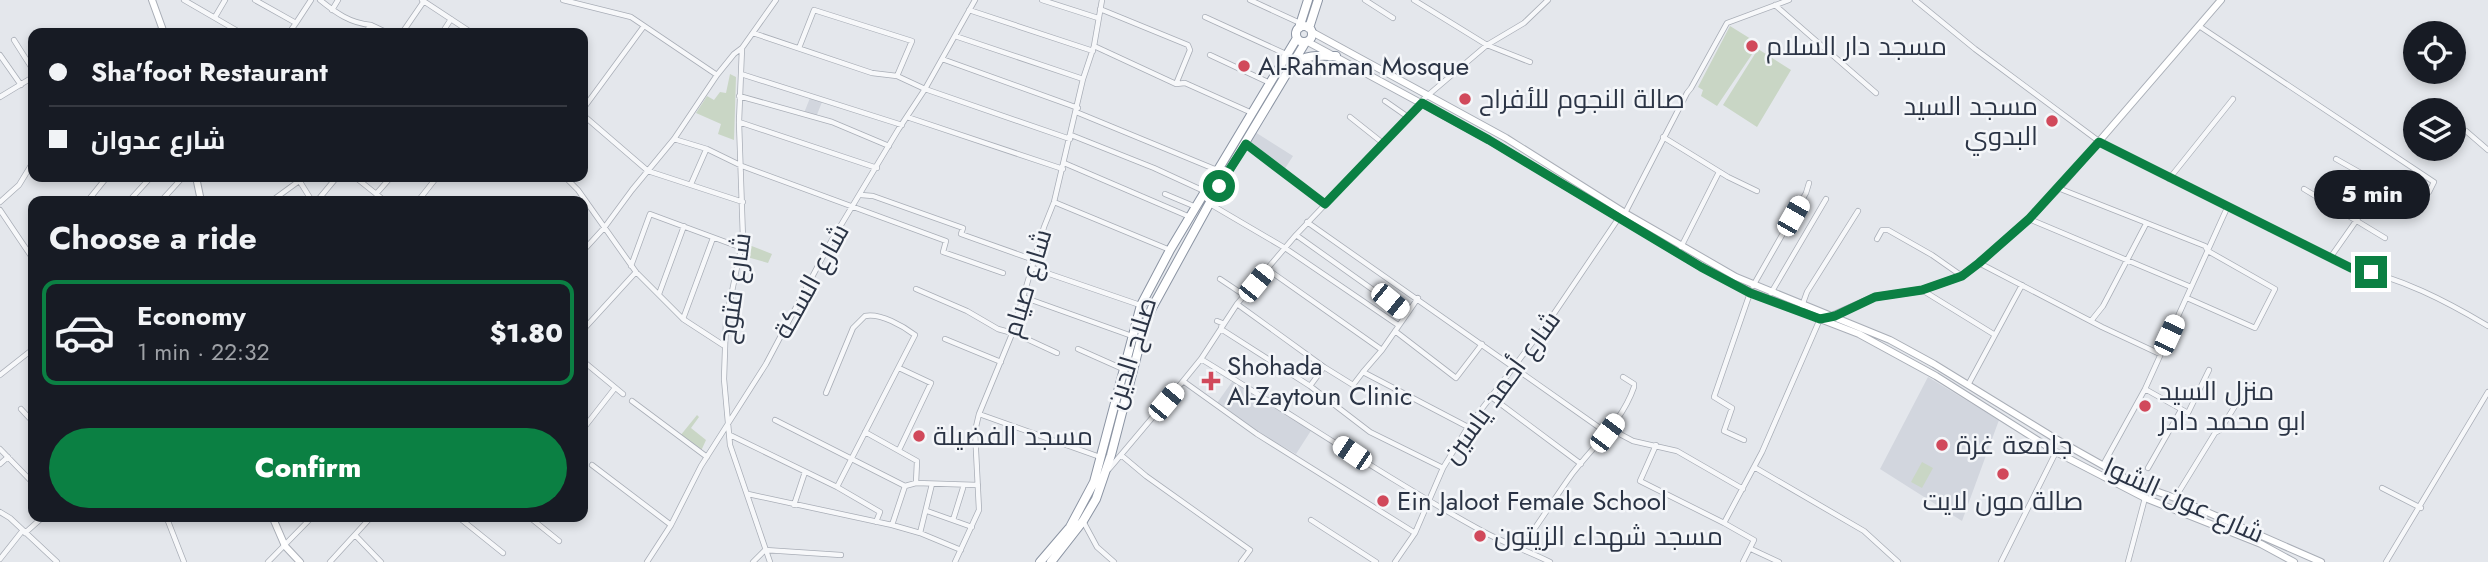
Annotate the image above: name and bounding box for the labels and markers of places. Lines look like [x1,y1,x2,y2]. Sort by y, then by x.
place label: مسجد دار السلام [1766,27,1947,65]
marker: مسجد دار السلام [1744,38,1760,54]
place label: Al-Rahman Mosque [1258,47,1469,85]
marker: Al-Rahman Mosque [1236,58,1252,74]
place label: صالة النجوم للأفراح [1479,80,1685,118]
place label: مسجد السيد البدوي [1904,87,2038,156]
marker: صالة النجوم للأفراح [1457,91,1473,107]
marker: مسجد السيد البدوي [2044,113,2060,129]
place label: Shohada Al-Zaytoun Clinic [1227,347,1413,415]
marker: Shohada Al-Zaytoun Clinic [1201,371,1221,391]
place label: منزل السيد ابو محمد دادر [2157,372,2306,440]
marker: منزل السيد ابو محمد دادر [2137,398,2153,414]
place label: مسجد الفضيلة [933,417,1093,455]
place label: جامعة غزة [1956,426,2073,464]
marker: مسجد الفضيلة [911,428,927,444]
marker: جامعة غزة [1934,437,1950,453]
marker: صالة مون لايت [1995,466,2011,482]
place label: Ein Jaloot Female School [1397,482,1667,520]
place label: صالة مون لايت [1923,482,2083,520]
marker: Ein Jaloot Female School [1375,493,1391,509]
place label: مسجد شهداء الزيتون [1494,517,1723,555]
marker: مسجد شهداء الزيتون [1472,528,1488,544]

